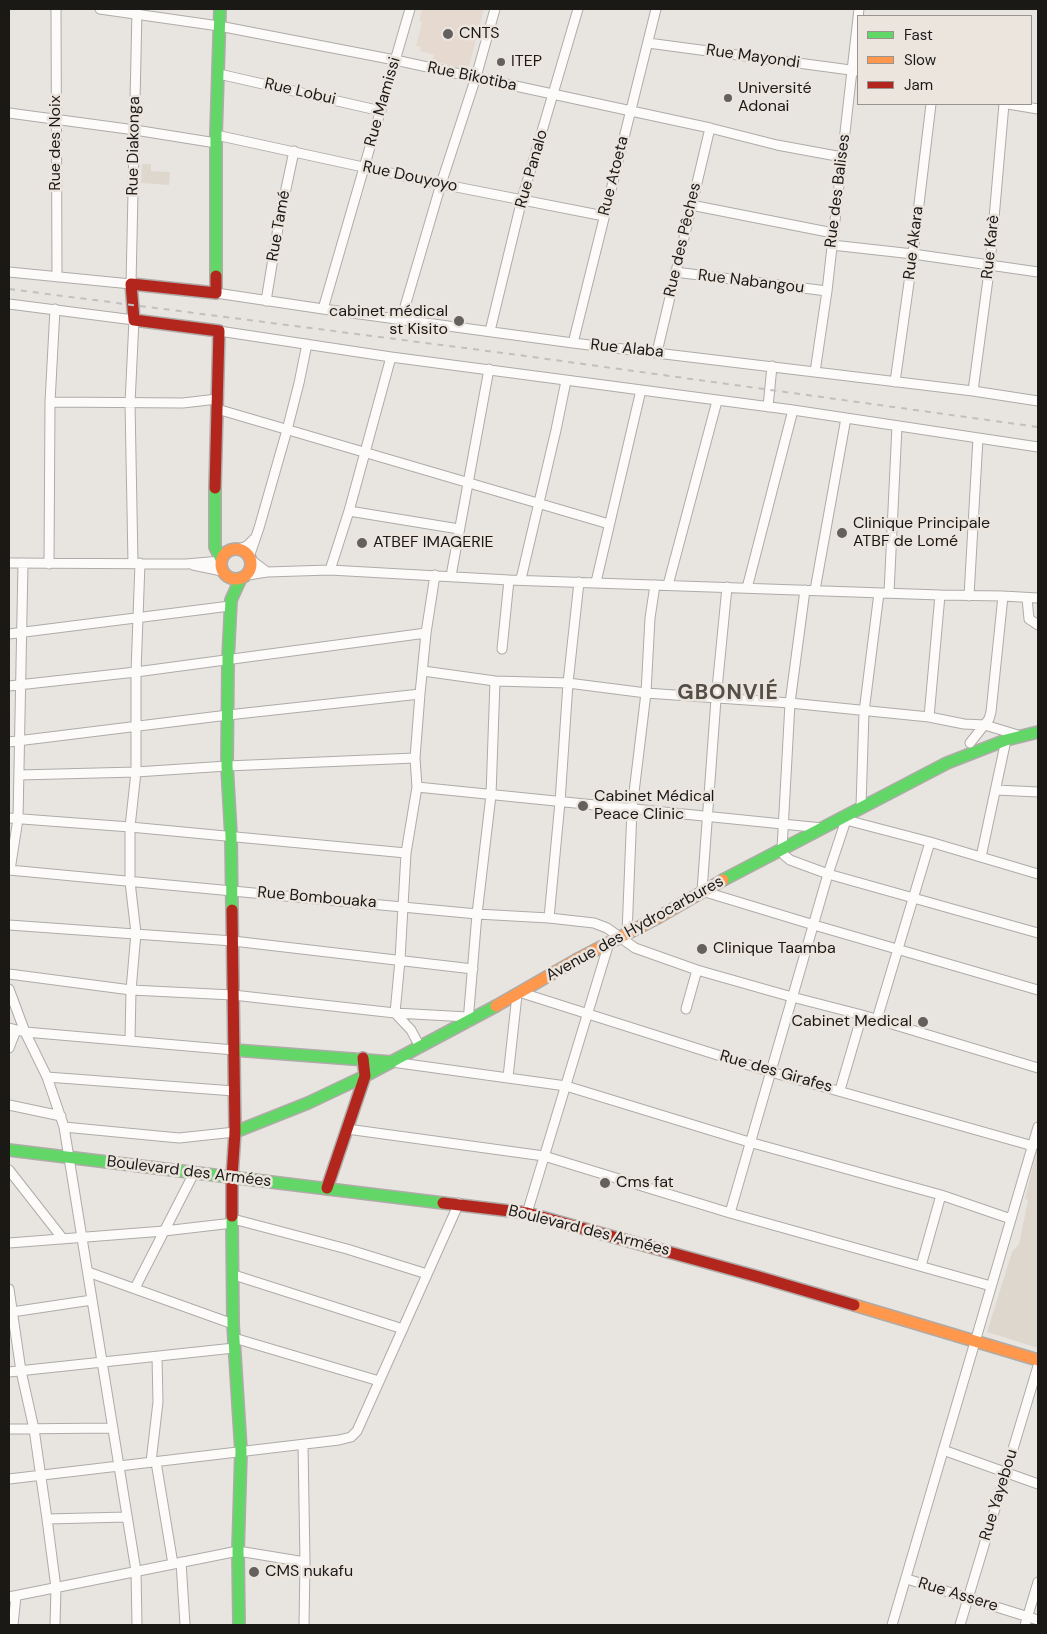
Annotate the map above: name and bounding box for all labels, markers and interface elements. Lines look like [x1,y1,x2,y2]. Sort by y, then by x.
legend [857,15,1032,105]
place label: CNTS [459,24,500,44]
text: Fast [904,25,933,45]
marker: CNTS [441,27,455,41]
street label: Rue Mayondi [705,41,801,73]
text: Slow [904,50,936,70]
place label: ITEP [511,52,542,72]
street label: Rue Mamissi [361,55,405,149]
marker: ITEP [495,56,507,68]
street label: Rue Bikotiba [426,58,518,96]
street label: Rue Lobui [262,74,338,110]
text: Jam [904,75,933,95]
place label: Université Adonai [738,79,812,117]
marker: Université Adonai [722,92,734,104]
street label: Rue des Noix [46,95,66,191]
street label: Rue Diakonga [124,96,144,196]
street label: Rue Panalo [512,128,552,210]
street label: Rue des Balises [822,133,854,249]
street label: Rue Atoeta [595,134,633,218]
street label: Rue Douyoyo [361,158,459,196]
street label: Rue des Pêches [661,181,705,299]
street label: Rue Tamé [263,189,295,263]
street label: Rue Akara [900,205,928,281]
street label: Rue Karè [978,214,1004,280]
street label: Rue Nabangou [697,266,805,298]
place label: cabinet médical st Kisito [329,302,448,340]
marker: cabinet médical st Kisito [452,314,466,328]
street label: Rue Alaba [589,336,665,362]
place label: Clinique Principale ATBF de Lomé [853,514,990,552]
marker: Clinique Principale ATBF de Lomé [835,526,849,540]
place label: ATBEF IMAGERIE [373,533,493,553]
marker: ATBEF IMAGERIE [355,536,369,550]
district label: GBONVIÉ [676,680,780,706]
place label: Cabinet Médical Peace Clinic [594,787,714,825]
marker: Cabinet Médical Peace Clinic [576,799,590,813]
street label: Avenue des Hydrocarbures [543,872,727,986]
street label: Rue Bombouaka [257,883,377,913]
place label: Clinique Taamba [713,939,836,959]
marker: Clinique Taamba [695,942,709,956]
place label: Cabinet Medical [792,1012,912,1032]
marker: Cabinet Medical [916,1015,930,1029]
street label: Rue des Girafes [717,1047,835,1097]
street label: Boulevard des Armées [106,1152,272,1192]
place label: Cms fat [616,1173,674,1193]
marker: Cms fat [598,1176,612,1190]
street label: Boulevard des Armées [506,1202,672,1260]
street label: Rue Yayebou [976,1447,1022,1543]
place label: CMS nukafu [265,1562,353,1582]
marker: CMS nukafu [247,1565,261,1579]
street label: Rue Assere [916,1574,1000,1616]

